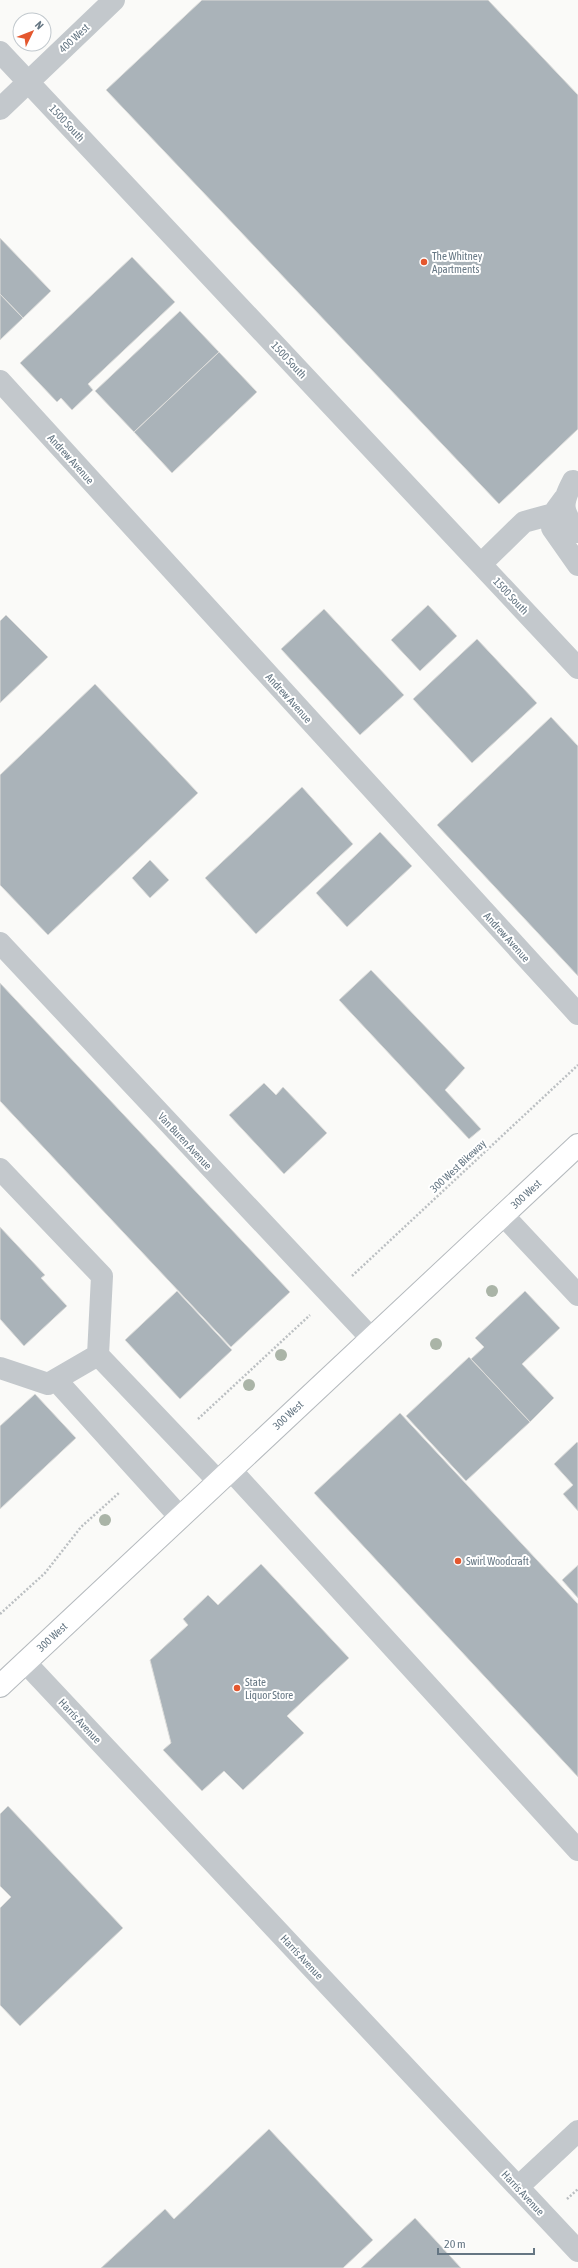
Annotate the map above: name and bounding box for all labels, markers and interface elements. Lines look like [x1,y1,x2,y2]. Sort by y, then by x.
north arrow [12,12,52,52]
text: N [33,19,46,32]
street label: 400 West [56,21,92,55]
street label: 1500 South [47,102,87,144]
place label: The Whitney Apartments [432,250,483,275]
marker: The Whitney Apartments [419,257,429,267]
street label: 1500 South [269,339,309,381]
street label: Andrew Avenue [46,432,96,486]
street label: 1500 South [491,575,531,617]
street label: Andrew Avenue [264,671,314,725]
street label: Andrew Avenue [482,910,532,964]
street label: Van Buren Avenue [156,1110,214,1172]
street label: 300 West Bikeway [428,1137,489,1195]
street label: 300 West [508,1177,544,1211]
street label: 300 West [270,1398,306,1432]
place label: Swirl Woodcraft [466,1555,529,1567]
marker: Swirl Woodcraft [453,1556,463,1566]
street label: 300 West [34,1620,70,1654]
place label: State Liquor Store [245,1676,293,1701]
marker: State Liquor Store [232,1683,242,1693]
street label: Harris Avenue [56,1696,104,1746]
street label: Harris Avenue [278,1932,326,1982]
street label: Harris Avenue [499,2168,547,2218]
scale bar [438,2230,534,2256]
text: 20 m [444,2237,466,2251]

